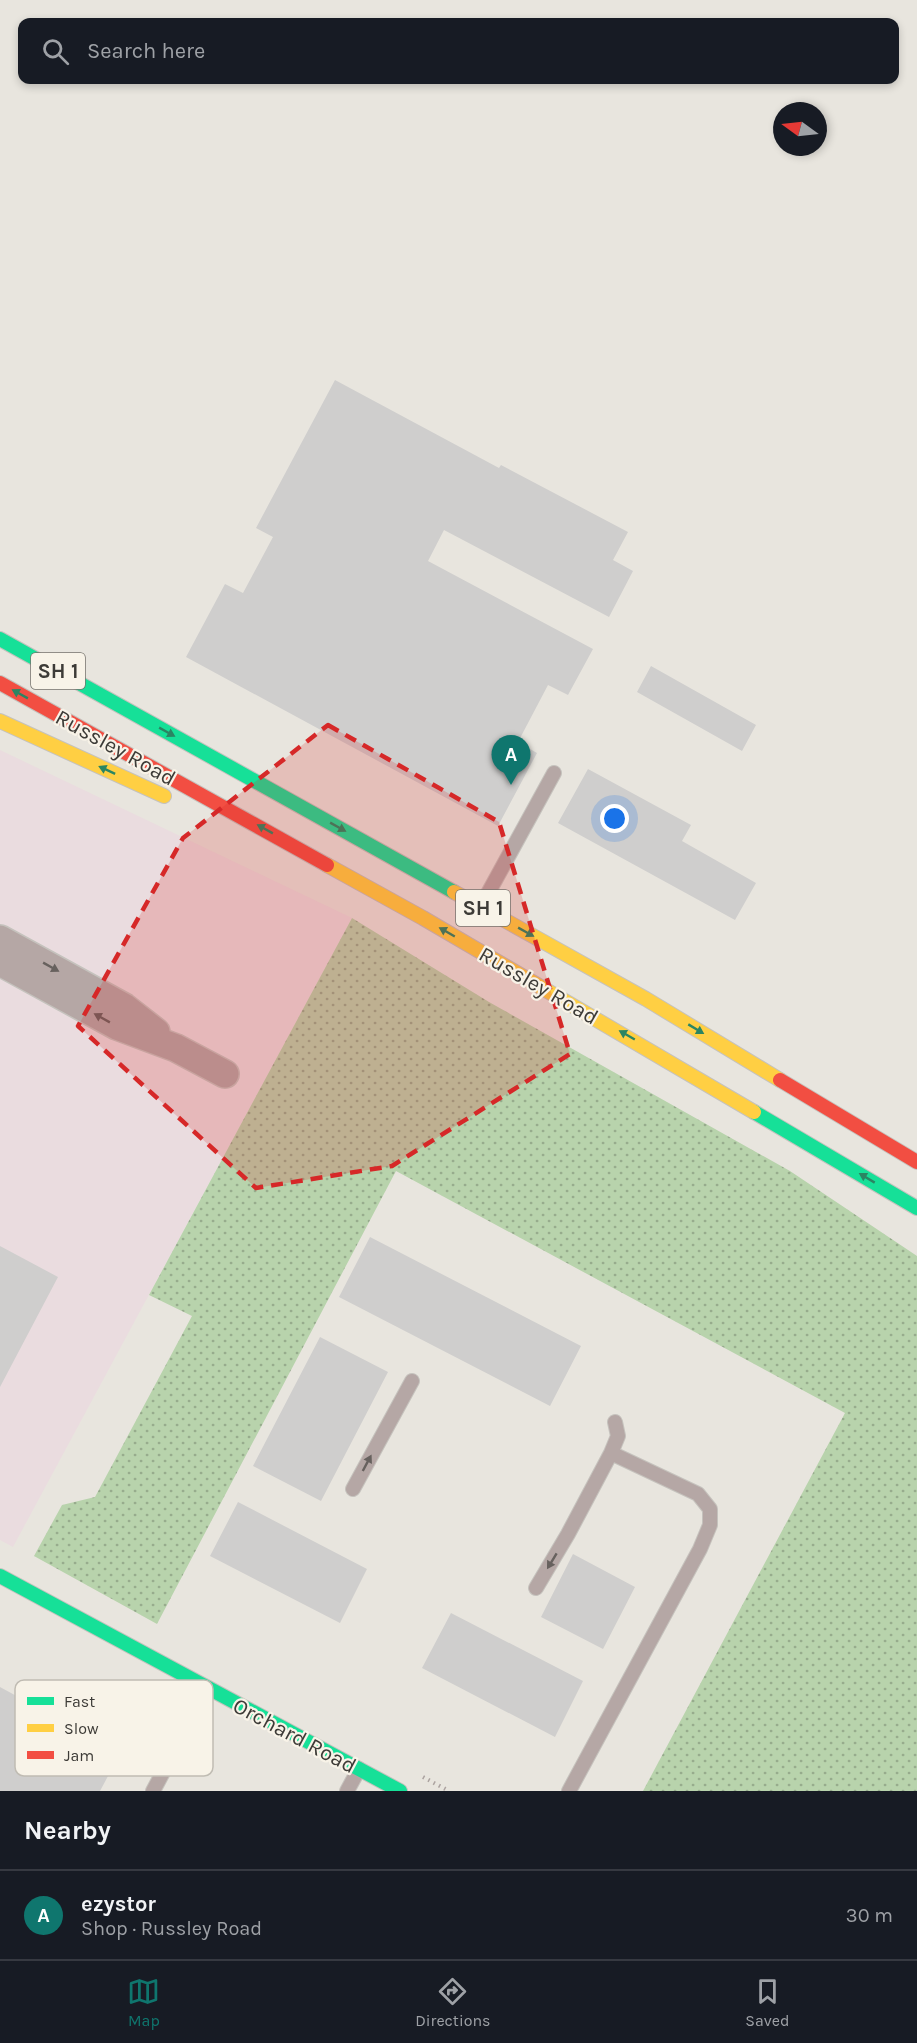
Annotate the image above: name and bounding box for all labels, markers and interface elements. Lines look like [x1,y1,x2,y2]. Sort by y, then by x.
search box [18,18,899,84]
icon: search [39,35,72,68]
text: Search here [87,38,205,64]
north arrow [773,102,827,156]
road number: SH 1 [31,653,85,689]
one-way arrow [12,689,29,699]
street label: Russley Road [51,704,180,792]
one-way arrow [159,727,176,737]
pin: A [492,736,530,785]
one-way arrow [98,765,116,775]
your location [600,804,629,833]
one-way arrow [330,822,347,832]
one-way arrow [256,824,273,834]
road number: SH 1 [456,890,510,926]
one-way arrow [439,926,455,937]
one-way arrow [518,927,535,937]
street label: Russley Road [474,941,603,1030]
one-way arrow [43,962,60,972]
one-way arrow [93,1013,110,1023]
one-way arrow [688,1024,705,1034]
one-way arrow [619,1030,635,1041]
one-way arrow [859,1172,875,1183]
one-way arrow [362,1454,372,1471]
one-way arrow [547,1553,558,1569]
legend [15,1680,213,1776]
text: Fast [64,1692,95,1711]
street label: Orchard Road [228,1693,361,1779]
text: Slow [64,1719,99,1738]
text: Jam [64,1746,94,1765]
text: Nearby [24,1815,111,1846]
text: ezystor [81,1891,156,1917]
text: A [37,1904,50,1927]
text: 30 m [846,1904,893,1927]
text: Shop · Russley Road [81,1917,262,1940]
tab: Map [127,1975,160,2030]
tab: Directions [415,1975,490,2030]
tab: Saved [745,1975,790,2030]

